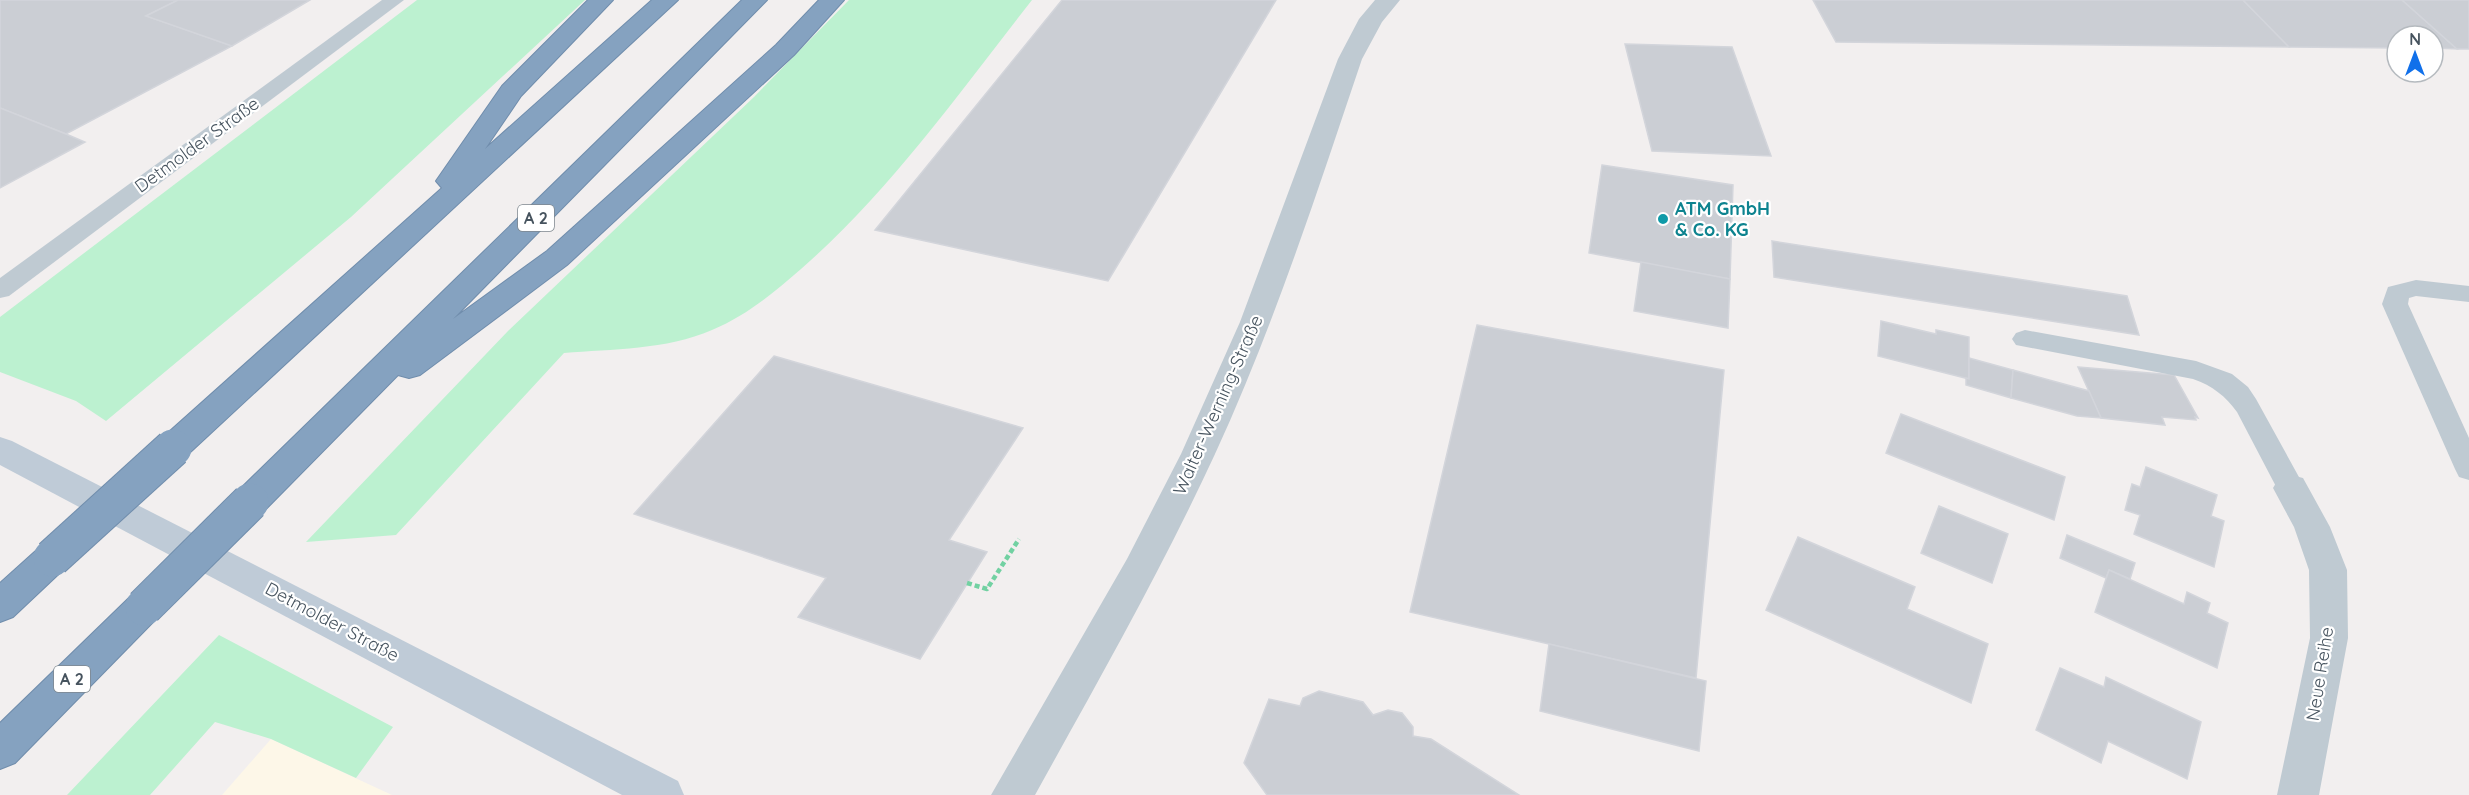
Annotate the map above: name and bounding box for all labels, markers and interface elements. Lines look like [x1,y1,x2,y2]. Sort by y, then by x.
north arrow [2385,24,2445,84]
text: N [2409,29,2421,49]
street label: Detmolder Straße [130,92,264,198]
place label: ATM GmbH & Co. KG [1675,197,1770,241]
road number: A 2 [518,205,554,231]
marker: ATM GmbH & Co. KG [1656,212,1670,226]
street label: Walter-Werning-Straße [1168,311,1268,498]
street label: Detmolder Straße [261,577,403,667]
street label: Neue Reihe [2301,625,2338,723]
road number: A 2 [54,666,90,692]

